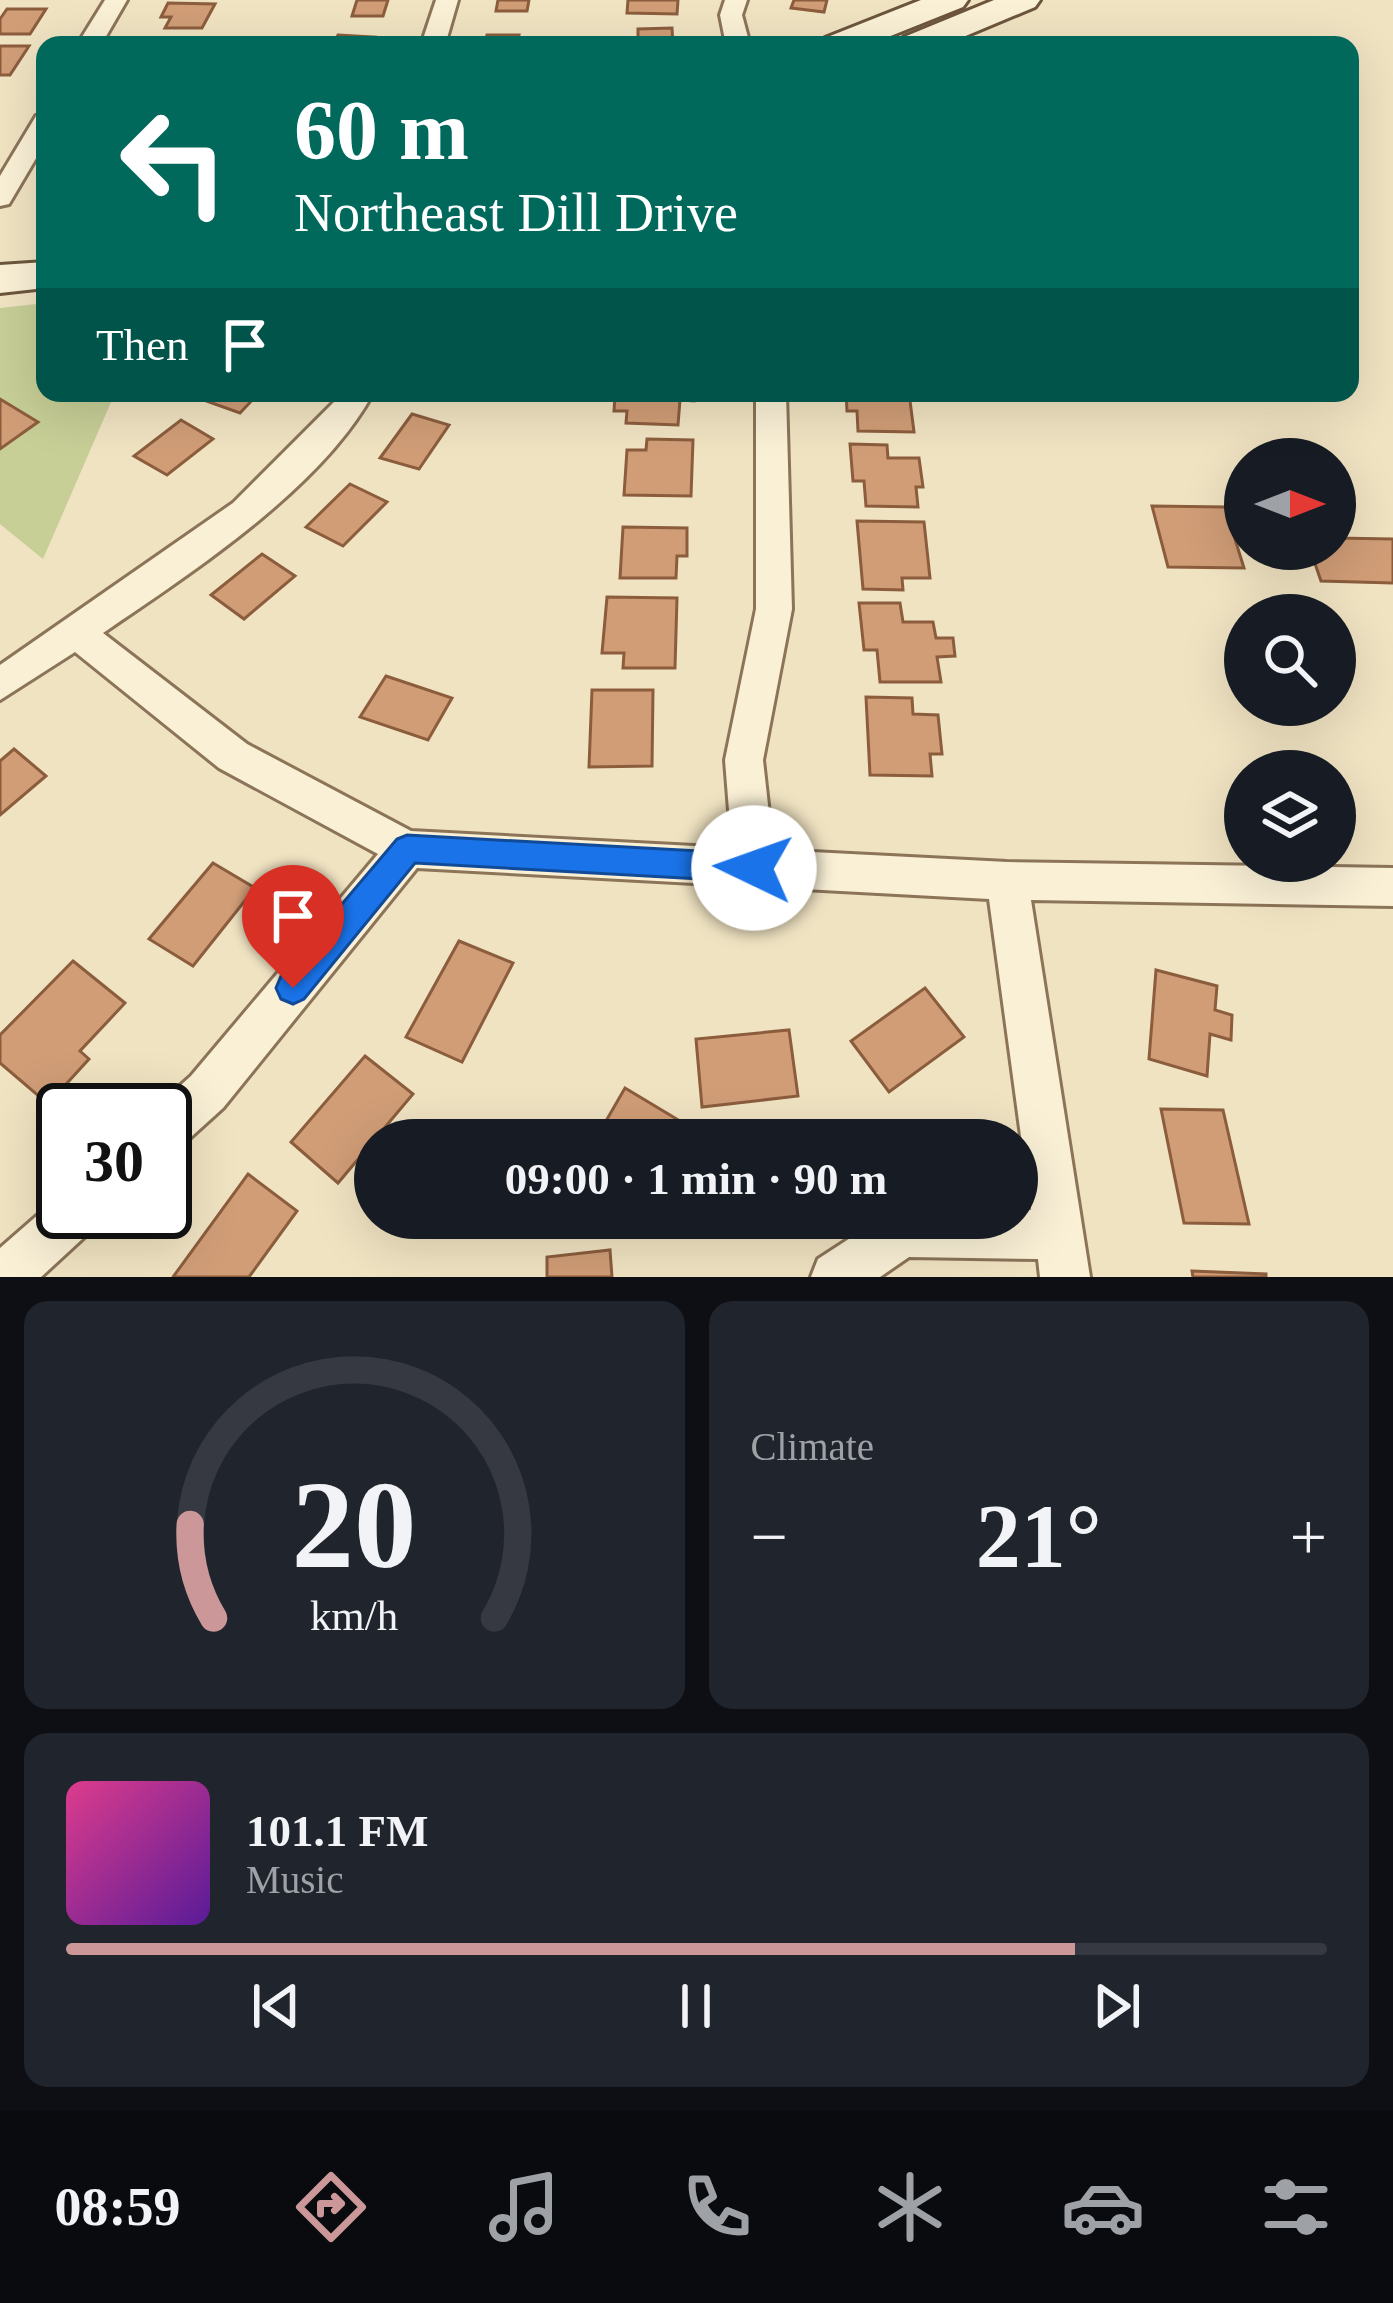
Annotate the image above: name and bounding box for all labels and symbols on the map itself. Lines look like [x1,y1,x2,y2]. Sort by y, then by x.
north arrow [1224,438,1356,570]
position arrow [691,805,817,931]
pin [242,865,344,988]
speed limit sign: 30 [36,1083,192,1239]

